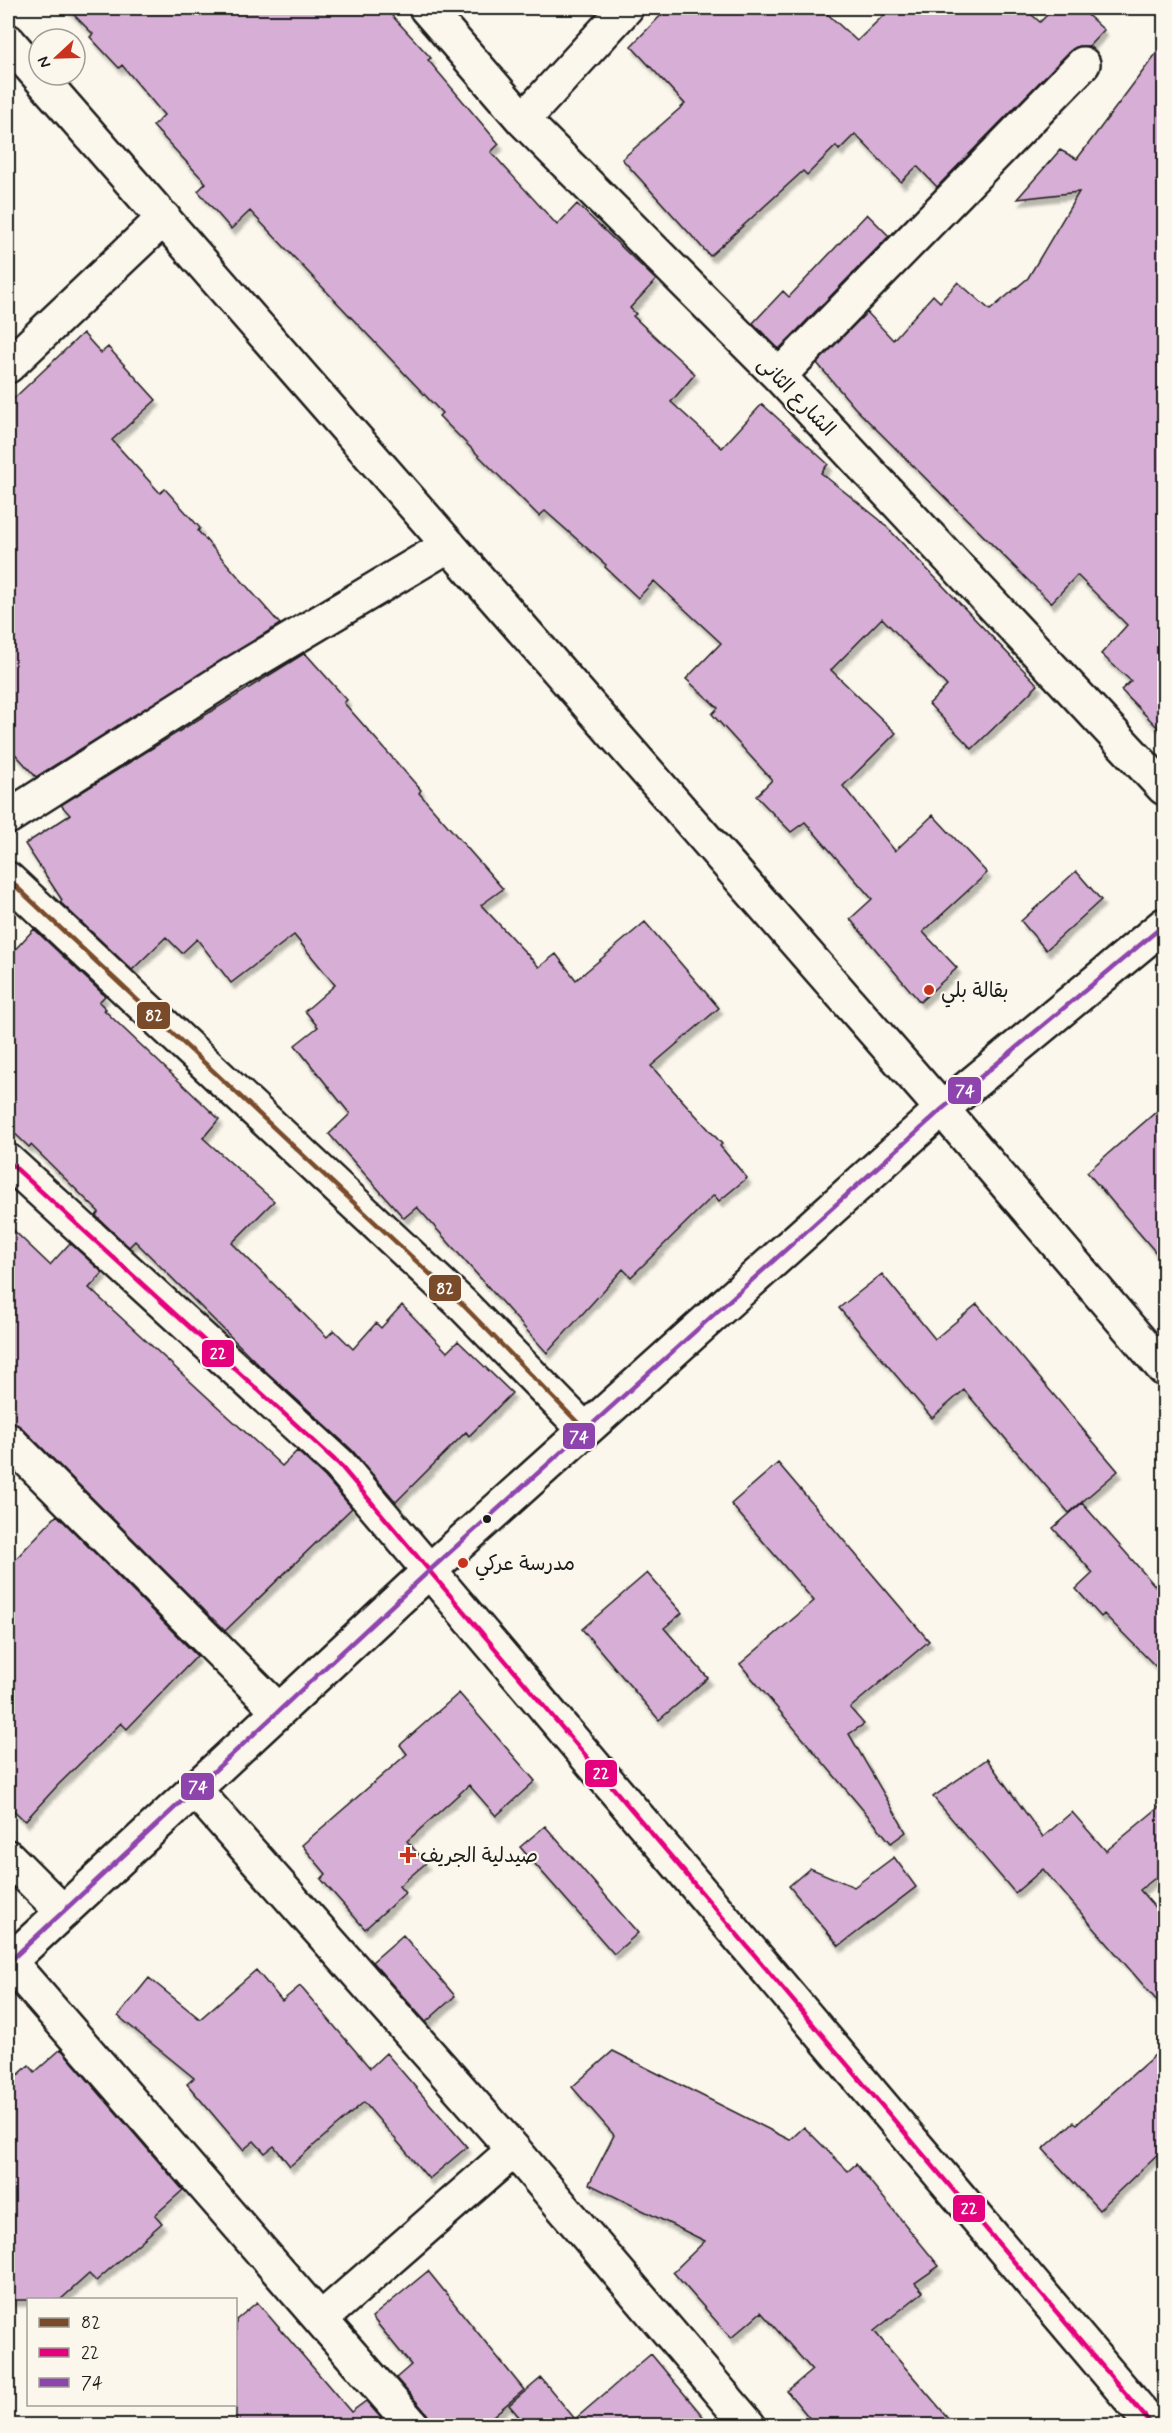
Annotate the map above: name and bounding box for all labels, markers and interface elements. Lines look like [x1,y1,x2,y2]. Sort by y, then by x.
north arrow [27,27,87,87]
text: N [33,53,56,71]
street label: الشارع الثانى [751,351,841,443]
place label: بقالة بلي [941,978,1009,1008]
marker: بقالة بلي [922,983,936,997]
line badge: 82 [136,1001,171,1030]
text: 82 [145,1006,163,1027]
line badge: 74 [947,1076,982,1105]
text: 74 [955,1081,975,1102]
line badge: 82 [428,1274,462,1302]
text: 82 [436,1279,454,1300]
line badge: 22 [201,1339,235,1368]
text: 22 [210,1344,226,1365]
line badge: 74 [562,1422,596,1450]
text: 74 [569,1427,589,1448]
unlabelled marker [481,1513,493,1525]
place label: مدرسة عركي [475,1551,575,1581]
marker: مدرسة عركي [456,1556,470,1570]
line badge: 22 [584,1759,618,1788]
text: 22 [593,1764,609,1785]
line badge: 74 [180,1772,215,1801]
text: 74 [188,1777,208,1798]
place label: صيدلية الجريف [420,1843,538,1870]
marker: صيدلية الجريف [401,1848,415,1862]
line badge: 22 [952,2194,986,2223]
text: 22 [961,2199,977,2220]
legend [27,2298,237,2406]
text: 82 [81,2311,101,2335]
text: 22 [81,2341,99,2365]
text: 74 [81,2371,103,2395]

